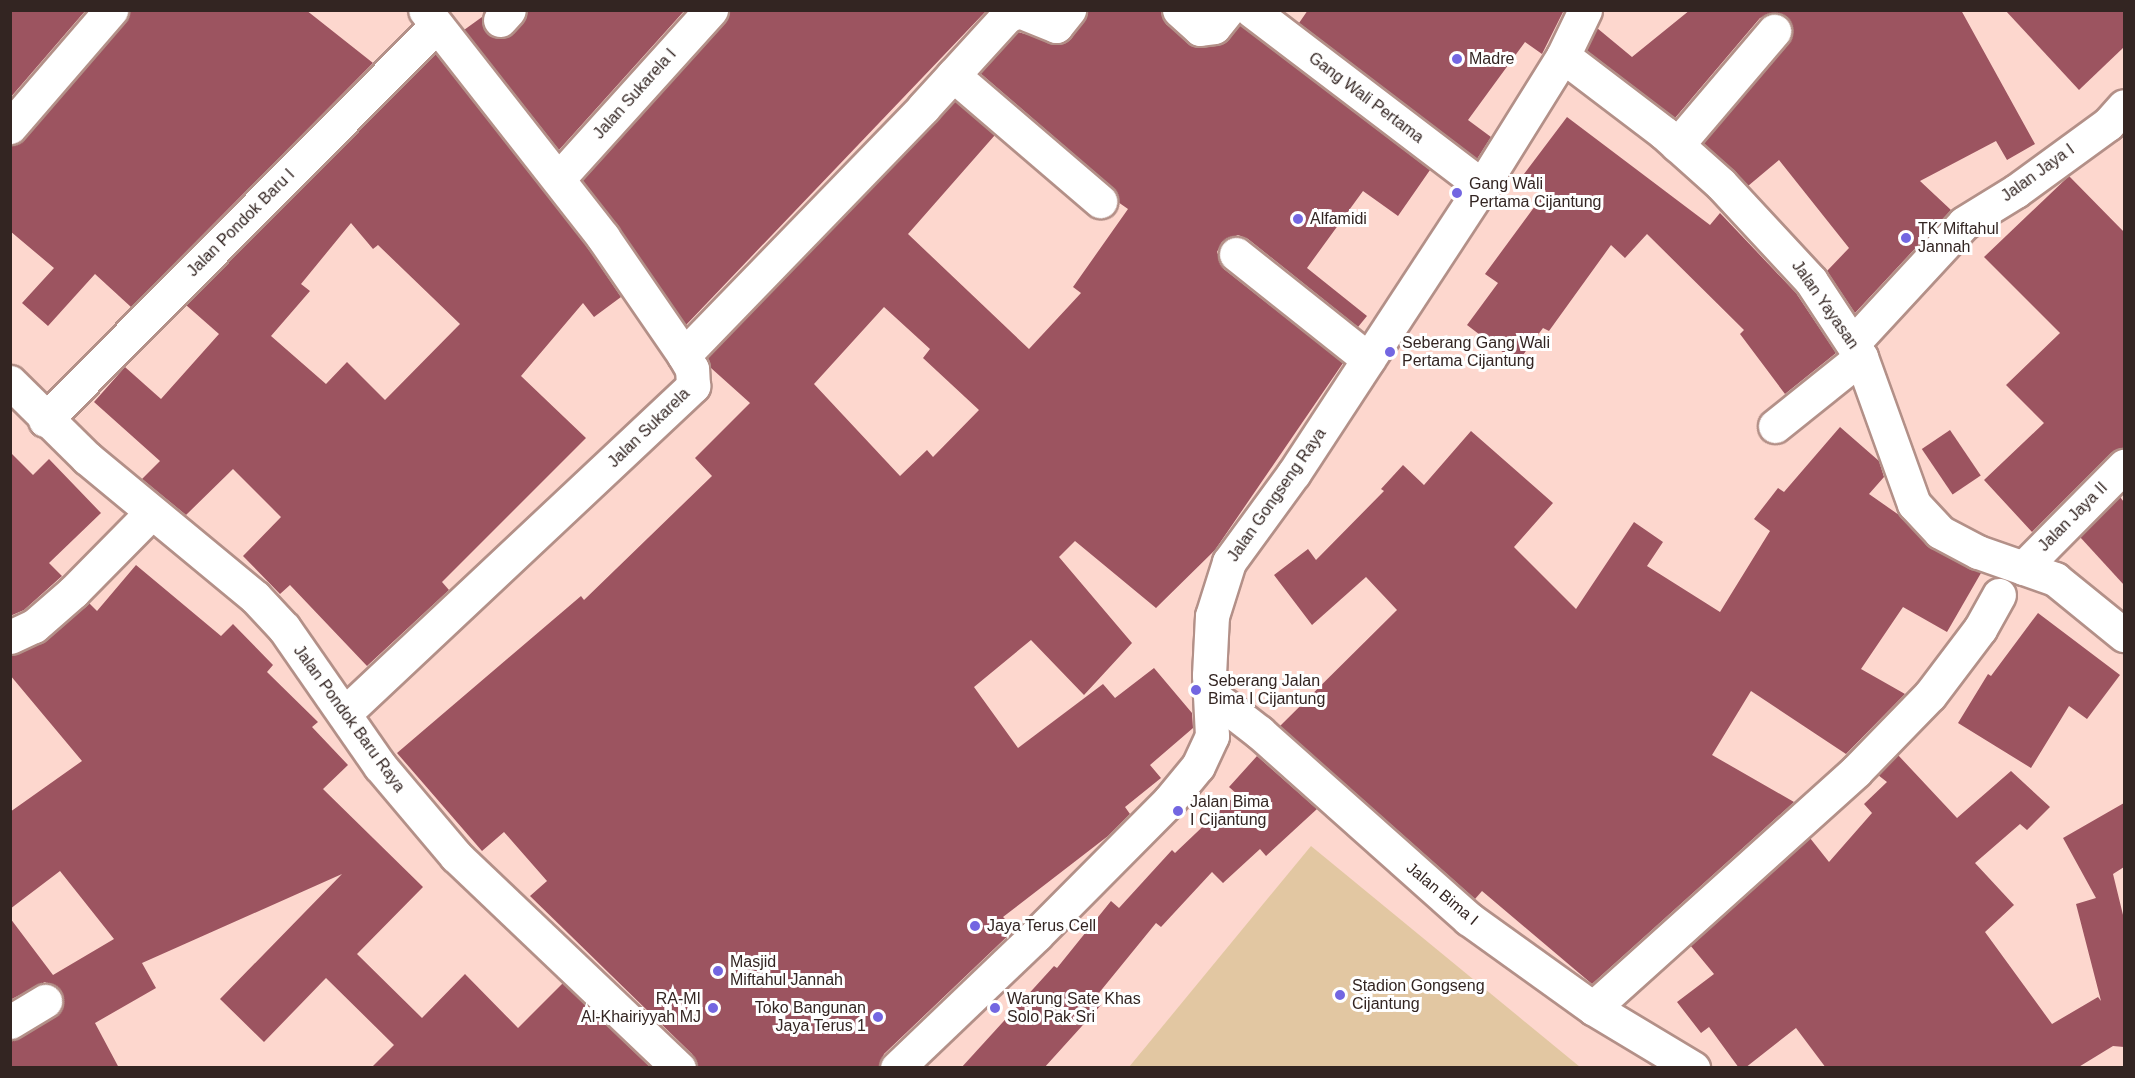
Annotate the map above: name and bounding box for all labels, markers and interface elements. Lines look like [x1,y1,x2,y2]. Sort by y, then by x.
street label: Jalan Sukarela I [589,45,681,143]
street label: Gang Wali Pertama [1305,49,1427,147]
place label: Madre [1469,49,1514,69]
marker: Madre [1450,52,1464,66]
street label: Jalan Jaya I [1998,140,2078,206]
street label: Jalan Pondok Baru I [183,165,299,281]
place label: Gang Wali Pertama Cijantung [1469,174,1602,212]
marker: Gang Wali Pertama Cijantung [1450,186,1464,200]
place label: Alfamidi [1310,209,1367,229]
marker: Alfamidi [1291,212,1305,226]
place label: TK Miftahul Jannah [1918,219,1999,257]
marker: TK Miftahul Jannah [1899,231,1913,245]
street label: Jalan Yayasan [1787,257,1863,353]
place label: Seberang Gang Wali Pertama Cijantung [1402,333,1550,371]
marker: Seberang Gang Wali Pertama Cijantung [1383,345,1397,359]
street label: Jalan Sukarela [604,384,694,472]
street label: Jalan Gongseng Raya [1224,425,1330,565]
street label: Jalan Jaya II [2034,478,2112,556]
street label: Jalan Pondok Baru Raya [289,642,409,796]
place label: Seberang Jalan Bima I Cijantung [1208,671,1325,709]
marker: Seberang Jalan Bima I Cijantung [1189,683,1203,697]
place label: Jalan Bima I Cijantung [1190,792,1269,830]
marker: Jalan Bima I Cijantung [1171,804,1185,818]
street label: Jalan Bima I [1402,858,1482,930]
place label: Jaya Terus Cell [987,916,1096,936]
marker: Jaya Terus Cell [968,919,982,933]
place label: Masjid Miftahul Jannah [730,952,843,990]
marker: Masjid Miftahul Jannah [711,964,725,978]
place label: Stadion Gongseng Cijantung [1352,976,1485,1014]
marker: Stadion Gongseng Cijantung [1333,988,1347,1002]
place label: RA-MI Al-Khairiyyah MJ [581,989,701,1027]
place label: Warung Sate Khas Solo Pak Sri [1007,989,1141,1027]
place label: Toko Bangunan Jaya Terus 1 [755,998,866,1036]
marker: RA-MI Al-Khairiyyah MJ [706,1001,720,1015]
marker: Warung Sate Khas Solo Pak Sri [988,1001,1002,1015]
marker: Toko Bangunan Jaya Terus 1 [871,1010,885,1024]

